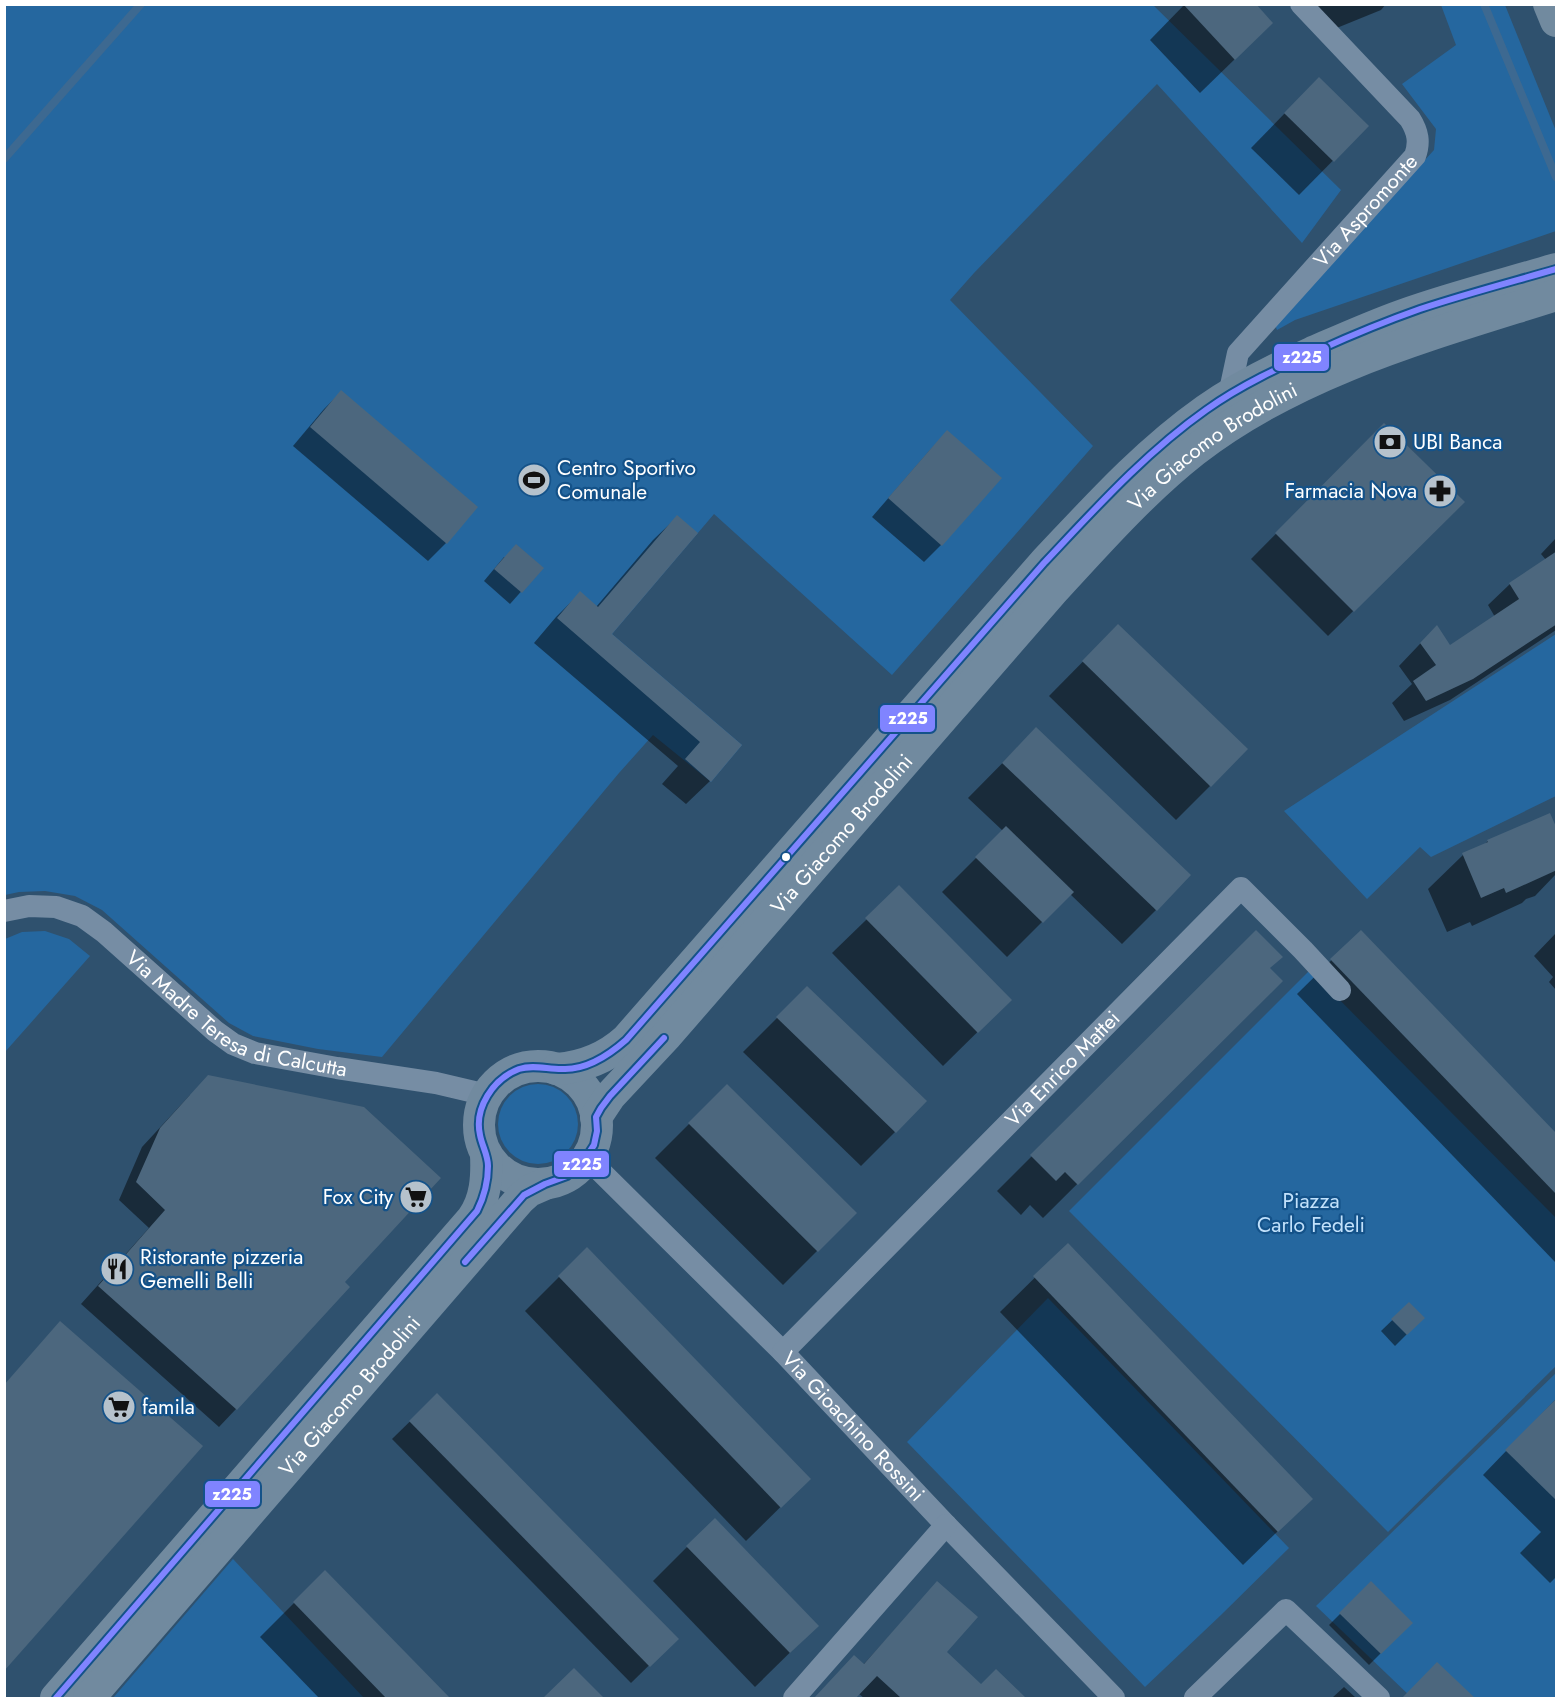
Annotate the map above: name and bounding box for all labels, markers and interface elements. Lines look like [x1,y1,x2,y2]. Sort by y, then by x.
street label: Via Aspromonte [1307,147,1425,274]
line badge: z225 [1273,343,1330,372]
text: z225 [1282,346,1322,369]
street label: Via Giacomo Brodolini [1121,375,1303,518]
bank icon: UBI Banca [1372,424,1408,460]
place label: UBI Banca [1413,427,1502,457]
place label: Centro Sportivo Comunale [557,453,696,507]
sports icon: Centro Sportivo Comunale [516,462,552,498]
pharmacy icon: Farmacia Nova [1422,473,1458,509]
place label: Farmacia Nova [1285,476,1417,506]
line badge: z225 [879,704,936,733]
text: z225 [888,707,928,730]
street label: Via Giacomo Brodolini [764,747,920,921]
unlabelled marker [780,851,792,863]
street label: Via Madre Teresa di Calcutta [119,943,349,1084]
street label: Via Enrico Mattei [998,1004,1127,1134]
line badge: z225 [553,1150,610,1178]
text: z225 [562,1153,602,1176]
supermarket icon: Fox City [398,1179,434,1215]
place label: Fox City [323,1182,394,1212]
park label: Piazza Carlo Fedeli [1257,1186,1365,1240]
place label: Ristorante pizzeria Gemelli Belli [140,1242,303,1296]
restaurant icon: Ristorante pizzeria Gemelli Belli [99,1251,135,1287]
street label: Via Giacomo Brodolini [272,1309,428,1483]
street label: Via Gioachino Rossini [775,1345,931,1508]
supermarket icon: famila [101,1389,137,1425]
place label: famila [142,1392,195,1422]
line badge: z225 [204,1480,261,1508]
text: z225 [212,1483,252,1506]

